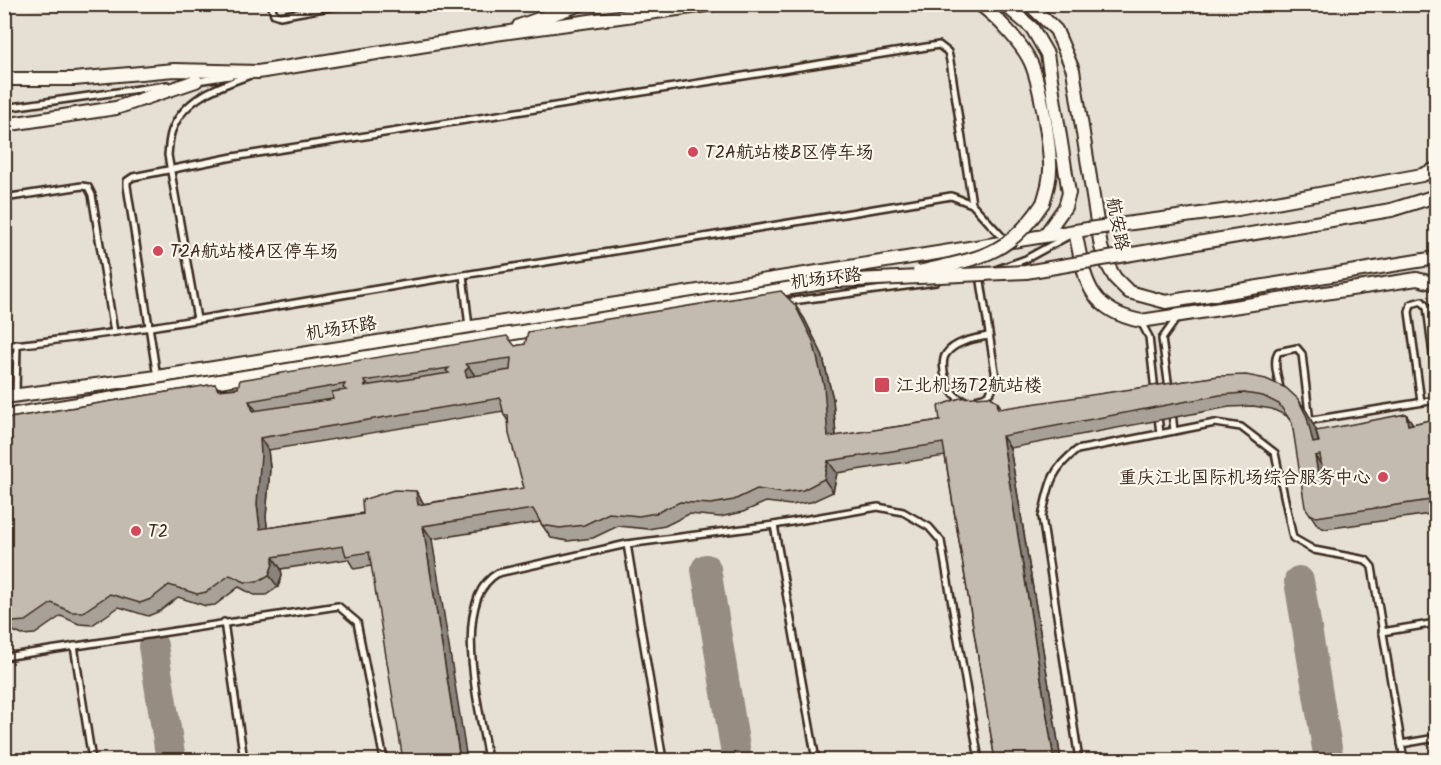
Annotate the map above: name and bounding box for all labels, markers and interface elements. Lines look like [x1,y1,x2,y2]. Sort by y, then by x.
place label: T2A航站楼B区停车场 [705,139,874,168]
marker: T2A航站楼B区停车场 [686,145,700,159]
street label: 航安路 [1097,195,1136,254]
place label: T2A航站楼A区停车场 [170,238,338,267]
marker: T2A航站楼A区停车场 [151,244,165,258]
street label: 机场环路 [789,261,864,298]
street label: 机场环路 [303,310,379,349]
place label: 江北机场T2航站楼 [896,372,1042,401]
marker: 江北机场T2航站楼 [873,376,891,394]
place label: 重庆江北国际机场综合服务中心 [1119,464,1371,493]
marker: 重庆江北国际机场综合服务中心 [1376,470,1390,484]
place label: T2 [148,518,168,547]
marker: T2 [129,524,143,538]

